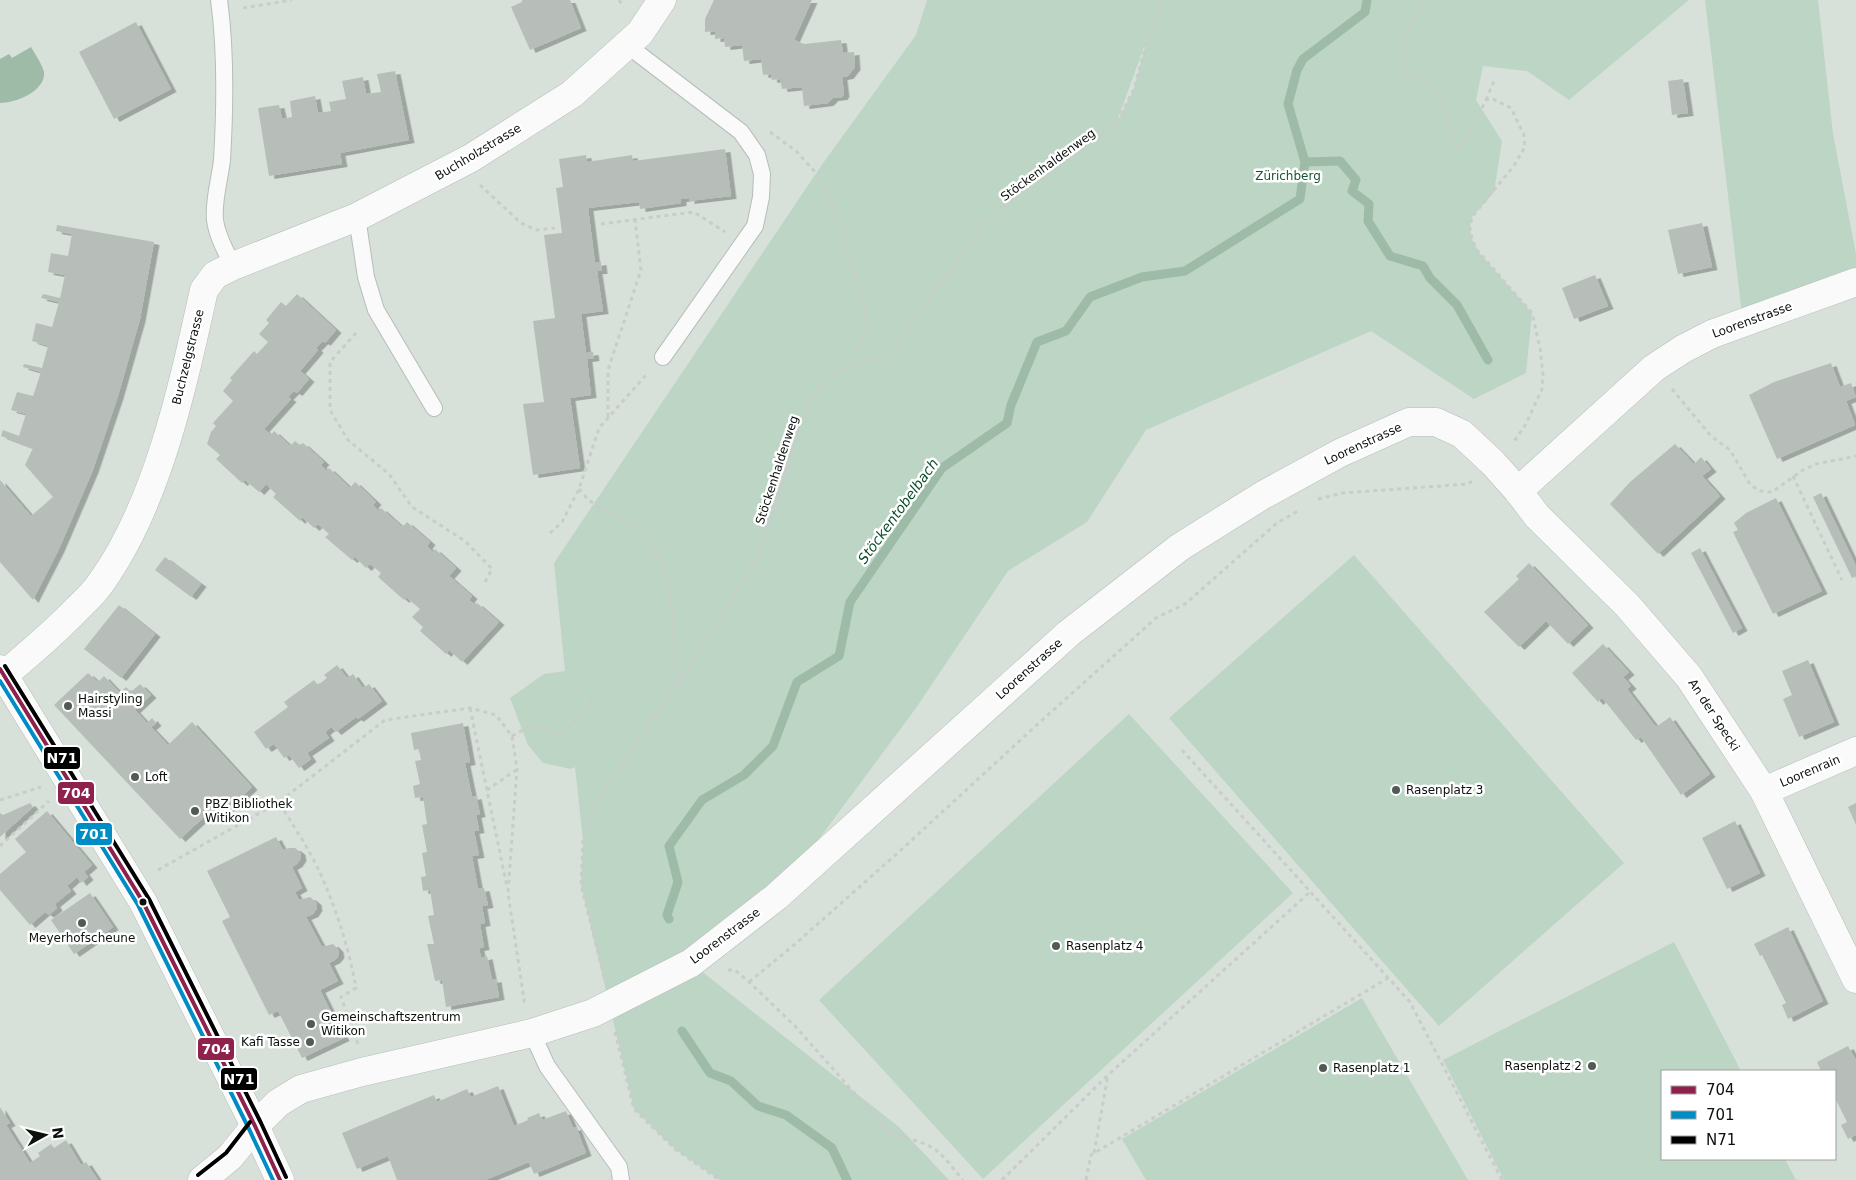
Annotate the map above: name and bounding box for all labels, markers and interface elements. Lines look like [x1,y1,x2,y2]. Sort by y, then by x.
street label: Buchholzstrasse [432,121,524,183]
street label: Stöckenhaldenweg [998,126,1098,204]
park label: Zürichberg [1255,169,1321,183]
street label: Loorenstrasse [1710,299,1794,341]
street label: Buchzelgstrasse [169,308,207,406]
street label: Stöckenhaldenweg [753,414,801,526]
street label: Loorenstrasse [1322,420,1404,468]
water label: Stöckentobelbach [855,455,941,567]
street label: Loorenstrasse [993,636,1065,702]
street label: An der Specki [1686,676,1742,754]
place label: Hairstyling Massi [78,692,143,720]
marker: Hairstyling Massi [62,700,74,712]
line badge: N71 [43,746,81,770]
text: N71 [46,750,78,766]
street label: Loorenrain [1778,752,1842,790]
place label: Loft [145,770,168,784]
marker: Loft [129,771,141,783]
line badge: 704 [57,781,95,805]
place label: Rasenplatz 3 [1406,783,1483,797]
marker: Rasenplatz 3 [1390,784,1402,796]
text: 704 [61,785,91,801]
place label: PBZ Bibliothek Witikon [205,797,292,825]
marker: PBZ Bibliothek Witikon [189,805,201,817]
line badge: 701 [75,822,113,846]
text: 701 [79,826,109,842]
unlabelled marker [138,897,148,907]
street label: Loorenstrasse [687,905,763,967]
marker: Meyerhofscheune [76,917,88,929]
place label: Meyerhofscheune [29,931,135,945]
place label: Rasenplatz 4 [1066,939,1143,953]
marker: Rasenplatz 4 [1050,940,1062,952]
place label: Gemeinschaftszentrum Witikon [321,1010,461,1038]
marker: Gemeinschaftszentrum Witikon [305,1018,317,1030]
place label: Kafi Tasse [241,1035,300,1049]
marker: Kafi Tasse [304,1036,316,1048]
line badge: 704 [197,1037,235,1061]
text: 704 [201,1041,231,1057]
place label: Rasenplatz 2 [1505,1059,1582,1073]
marker: Rasenplatz 2 [1586,1060,1598,1072]
place label: Rasenplatz 1 [1333,1061,1410,1075]
marker: Rasenplatz 1 [1317,1062,1329,1074]
line badge: N71 [220,1067,258,1091]
legend [1661,1070,1836,1160]
text: N71 [223,1071,255,1087]
text: 704 [1706,1081,1735,1099]
text: 701 [1706,1106,1735,1124]
north arrow [20,1110,70,1160]
text: N [49,1126,67,1140]
text: N71 [1706,1131,1736,1149]

